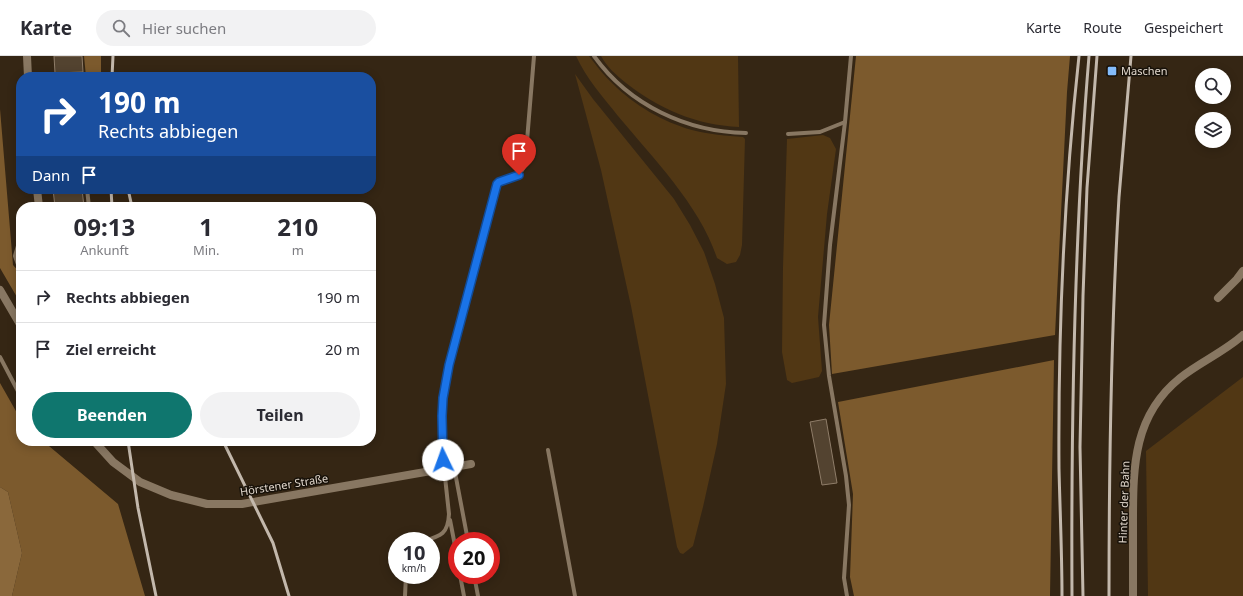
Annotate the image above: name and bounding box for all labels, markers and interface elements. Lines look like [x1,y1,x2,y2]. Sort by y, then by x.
search box [96,10,376,46]
text: Karte [20,15,72,41]
icon: search [110,17,132,39]
text: Hier suchen [142,18,226,38]
text: Karte [1026,18,1061,37]
text: Route [1083,18,1122,37]
text: Gespeichert [1144,18,1223,37]
place label: Maschen [1121,63,1168,78]
marker: Maschen [1106,65,1118,77]
map controls [1195,68,1231,148]
button: search [1195,68,1231,104]
text: 190 m [98,83,181,121]
icon: right [32,88,84,140]
button: layers [1195,112,1231,148]
text: Rechts abbiegen [98,119,238,143]
pin [502,134,536,175]
icon: arrive [508,140,530,162]
icon: arrive [78,164,100,186]
text: Dann [32,165,70,185]
text: 09:13 [74,210,135,243]
text: 1 [199,210,213,243]
text: 210 [277,210,318,243]
text: Ankunft [80,241,129,259]
text: Min. [193,241,220,259]
text: m [292,241,304,259]
icon: right [32,286,54,308]
text: Rechts abbiegen [66,287,190,307]
text: 190 m [316,287,360,307]
icon: arrive [32,338,54,360]
text: Ziel erreicht [66,339,156,359]
text: 20 m [325,339,360,359]
button: Beenden [32,392,192,438]
button: Teilen [200,392,360,438]
position arrow [422,439,464,481]
street label: Hinter der Bahn [1115,460,1132,544]
street label: Hörstener Straße [239,470,329,499]
speed limit sign: 20 [448,532,500,584]
text: 10 [403,539,425,566]
text: km/h [402,561,426,575]

